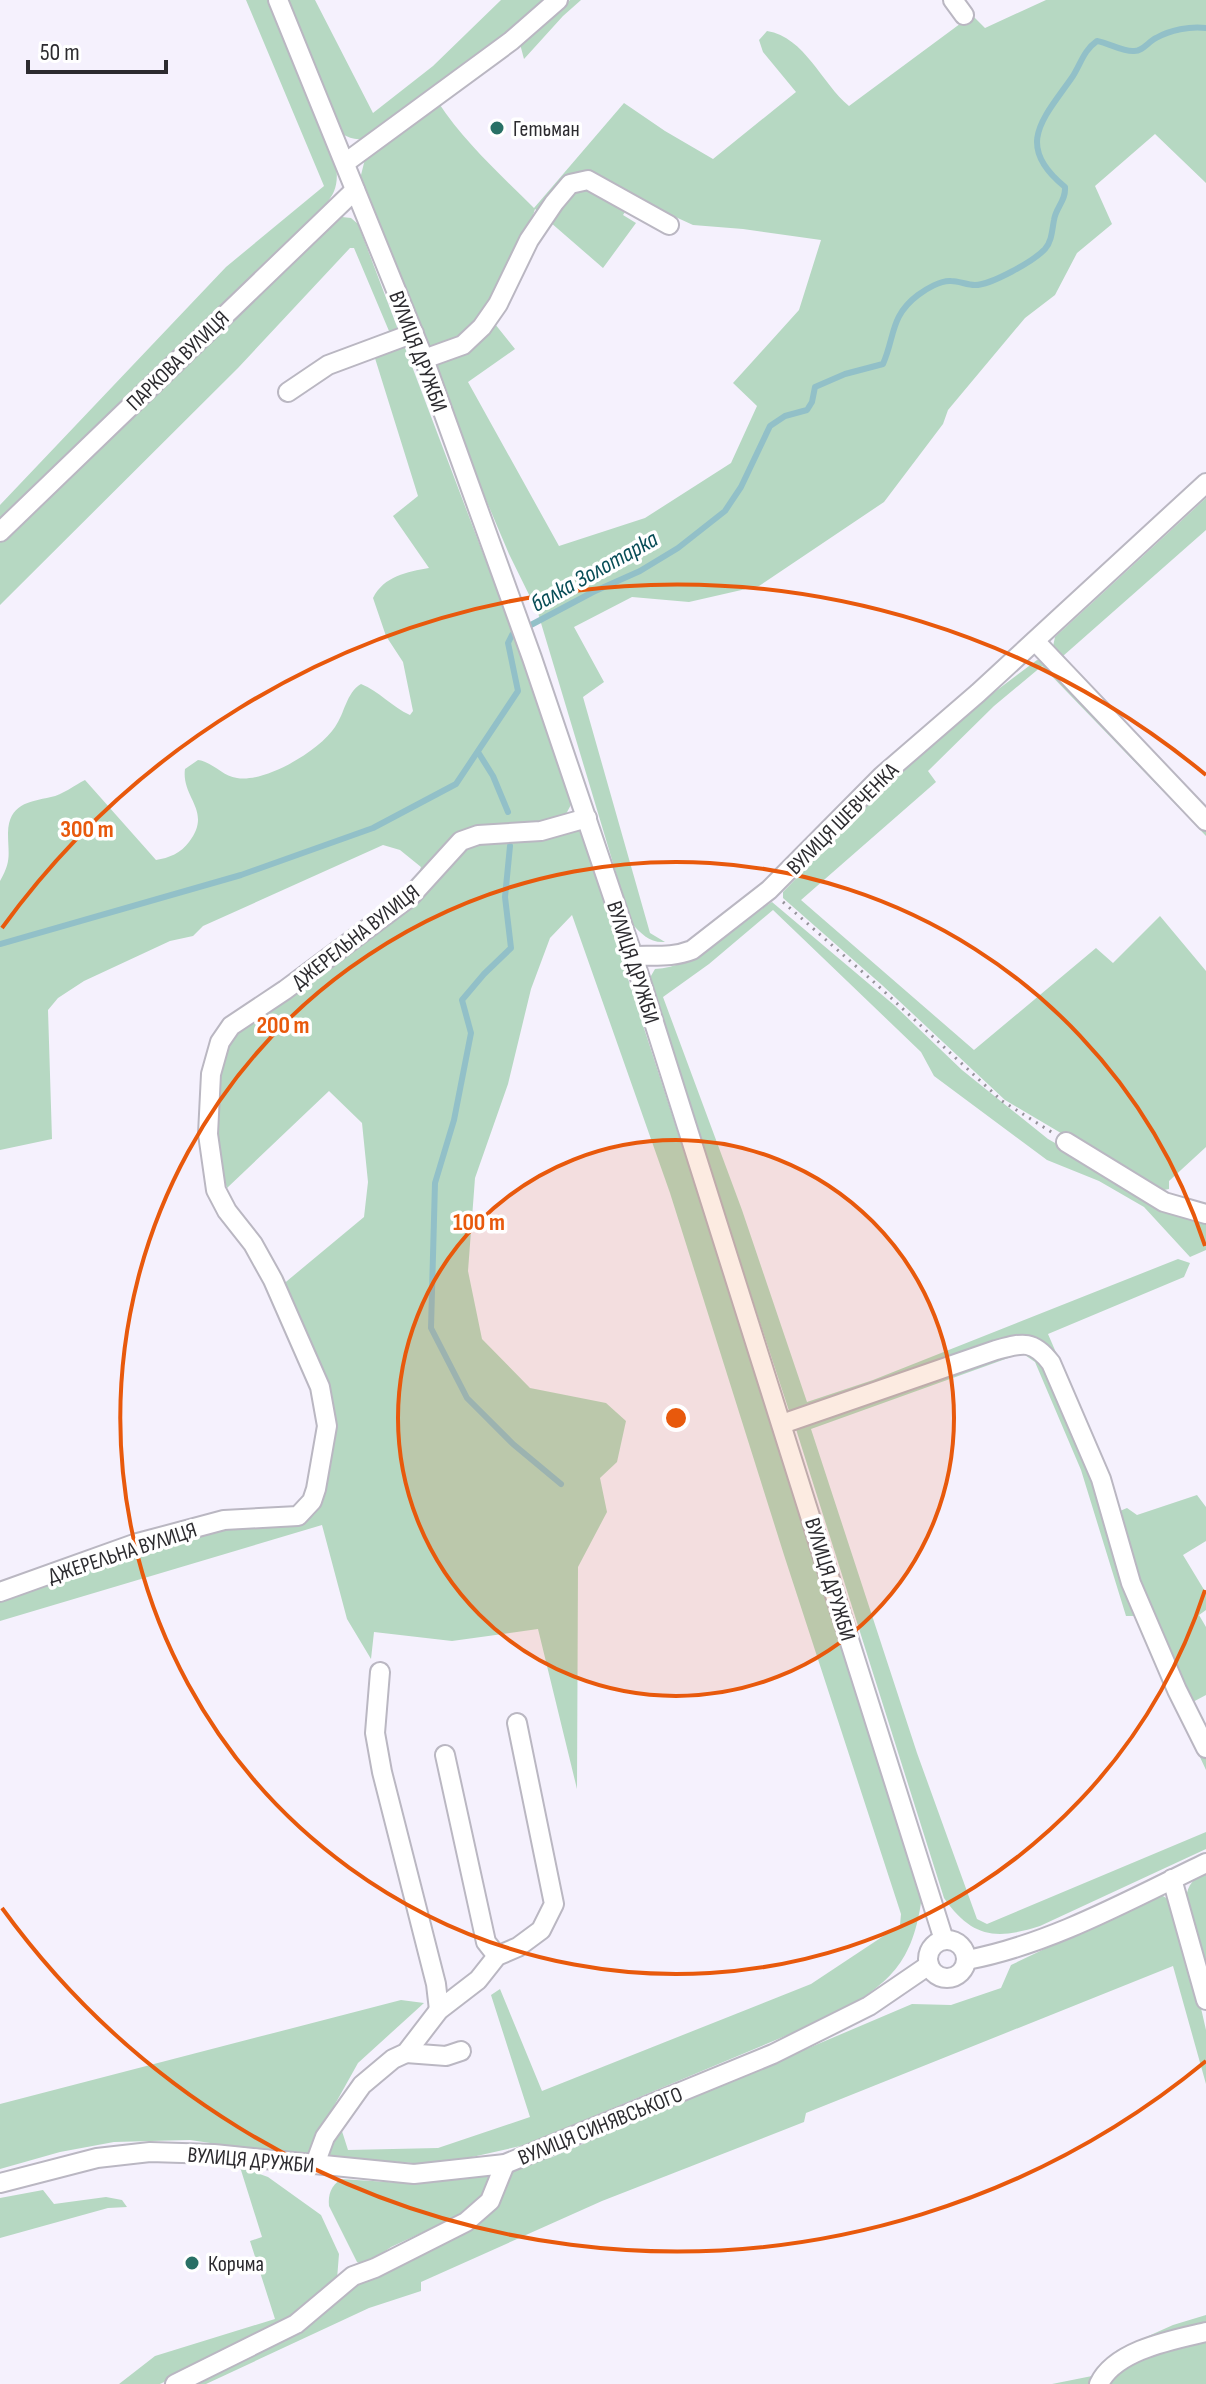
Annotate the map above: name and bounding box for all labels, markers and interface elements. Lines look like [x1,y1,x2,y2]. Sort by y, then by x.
scale bar [28,24,166,74]
text: 50 m [40,38,80,67]
place label: Гетьман [513,116,580,143]
marker: Гетьман [488,119,506,137]
street label: ВУЛИЦЯ ДРУЖБИ [382,287,453,416]
street label: ПАРКОВА ВУЛИЦЯ [121,305,235,417]
water label: балка Золотарка [526,524,663,618]
street label: ВУЛИЦЯ ШЕВЧЕНКА [781,757,905,881]
text: 300 m [60,815,114,844]
street label: ДЖЕРЕЛЬНА ВУЛИЦЯ [287,879,425,995]
street label: ВУЛИЦЯ ДРУЖБИ [600,898,665,1027]
text: 200 m [256,1011,310,1040]
text: 100 m [453,1208,505,1237]
centre of rings [662,1404,690,1432]
street label: ВУЛИЦЯ ДРУЖБИ [798,1515,861,1644]
street label: ДЖЕРЕЛЬНА ВУЛИЦЯ [45,1517,200,1590]
street label: ВУЛИЦЯ СИНЯВСЬКОГО [514,2081,687,2172]
street label: ВУЛИЦЯ ДРУЖБИ [186,2141,315,2179]
place label: Корчма [208,2251,264,2278]
marker: Корчма [183,2254,201,2272]

